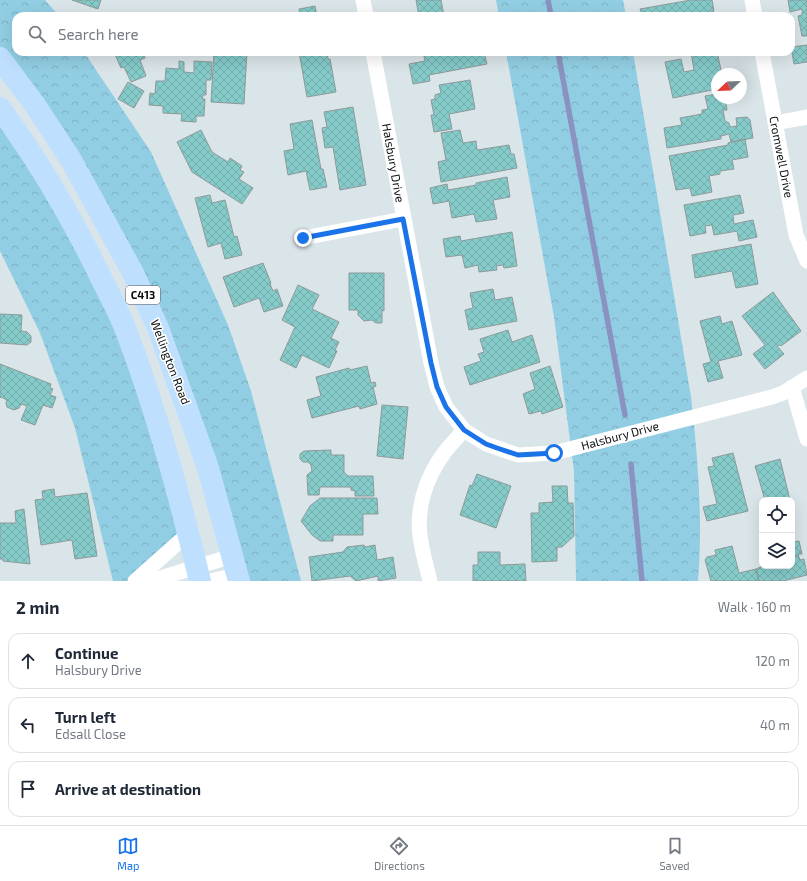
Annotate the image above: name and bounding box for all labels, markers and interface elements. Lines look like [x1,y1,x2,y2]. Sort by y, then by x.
search box [12,12,795,56]
icon: search [26,23,48,45]
text: Search here [58,25,139,43]
north arrow [711,68,747,104]
street label: Cromwell Drive [767,115,797,199]
street label: Halsbury Drive [380,122,408,203]
route end [294,229,312,247]
road number: C413 [126,286,160,304]
street label: Wellington Road [148,317,194,406]
street label: Halsbury Drive [579,418,660,452]
route start [545,444,563,462]
map controls [759,497,795,569]
button: locate [759,497,795,533]
button: layers [759,533,795,569]
text: 2 min [16,597,59,617]
text: Walk · 160 m [718,599,791,615]
text: Continue [55,644,118,662]
icon: ahead [17,650,39,672]
text: 120 m [755,653,790,669]
text: Halsbury Drive [55,662,142,678]
text: Turn left [55,708,116,726]
icon: left [17,714,39,736]
text: 40 m [760,717,790,733]
text: Edsall Close [55,726,126,742]
icon: arrive [17,778,39,800]
text: Arrive at destination [55,780,201,798]
tab: Map [117,835,139,872]
tab: Directions [374,835,425,872]
tab: Saved [659,835,690,872]

